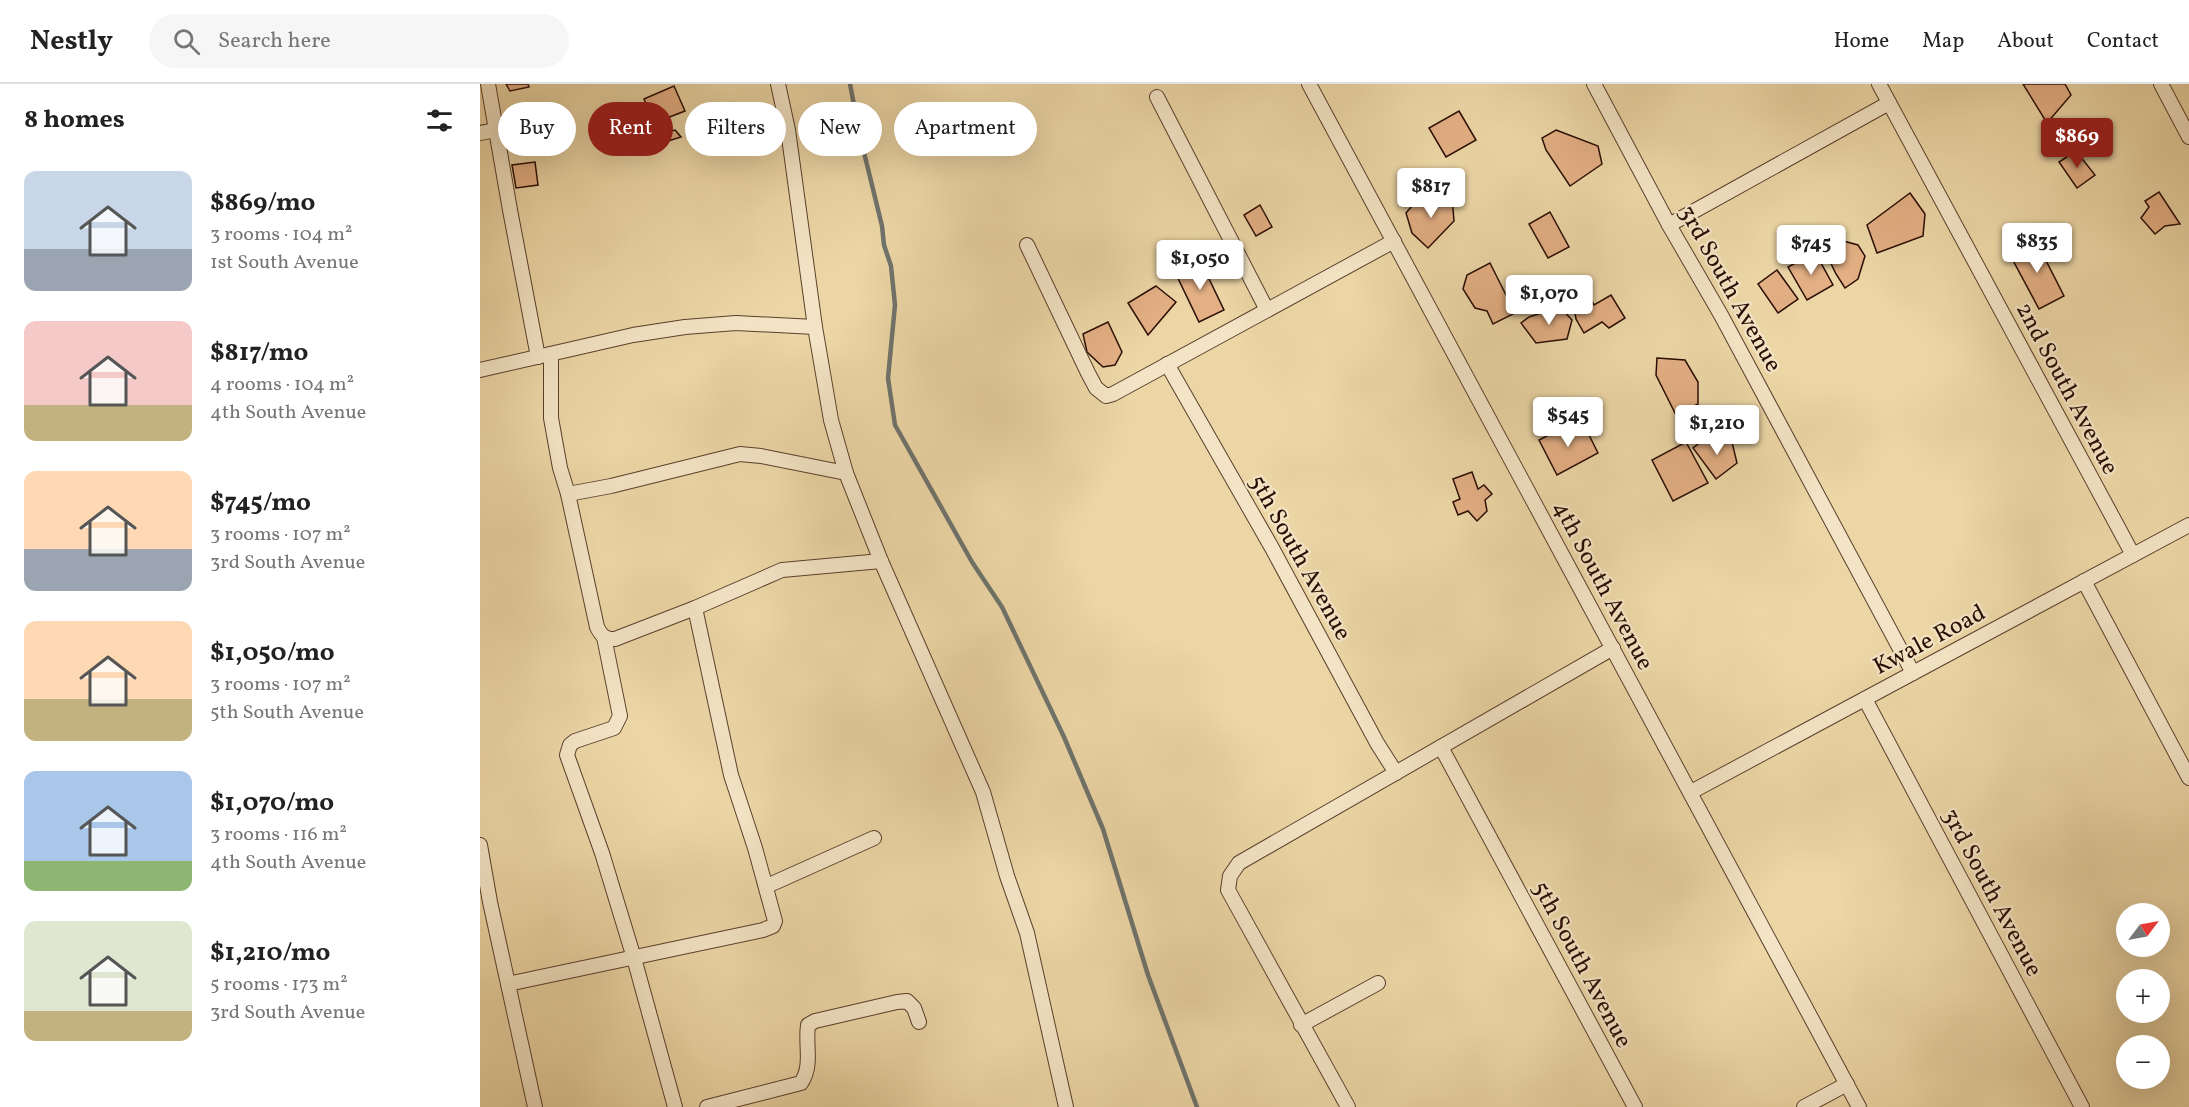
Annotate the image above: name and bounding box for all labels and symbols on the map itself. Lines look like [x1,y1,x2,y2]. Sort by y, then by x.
pin: $869 [2041,118,2113,169]
pin: $817 [1395,168,1467,219]
street label: 3rd South Avenue [1669,199,1789,379]
pin: $835 [2001,223,2073,274]
pin: $745 [1775,225,1847,276]
pin: $1,050 [1151,240,1249,291]
pin: $1,070 [1500,275,1598,326]
street label: 2nd South Avenue [2006,297,2126,481]
pin: $545 [1532,397,1604,448]
pin: $1,210 [1668,405,1766,456]
street label: 5th South Avenue [1240,469,1359,647]
street label: 4th South Avenue [1543,495,1661,677]
street label: Kwale Road [1868,597,1992,685]
street label: 3rd South Avenue [1932,803,2050,983]
street label: 5th South Avenue [1523,875,1640,1054]
north arrow [2116,903,2170,957]

